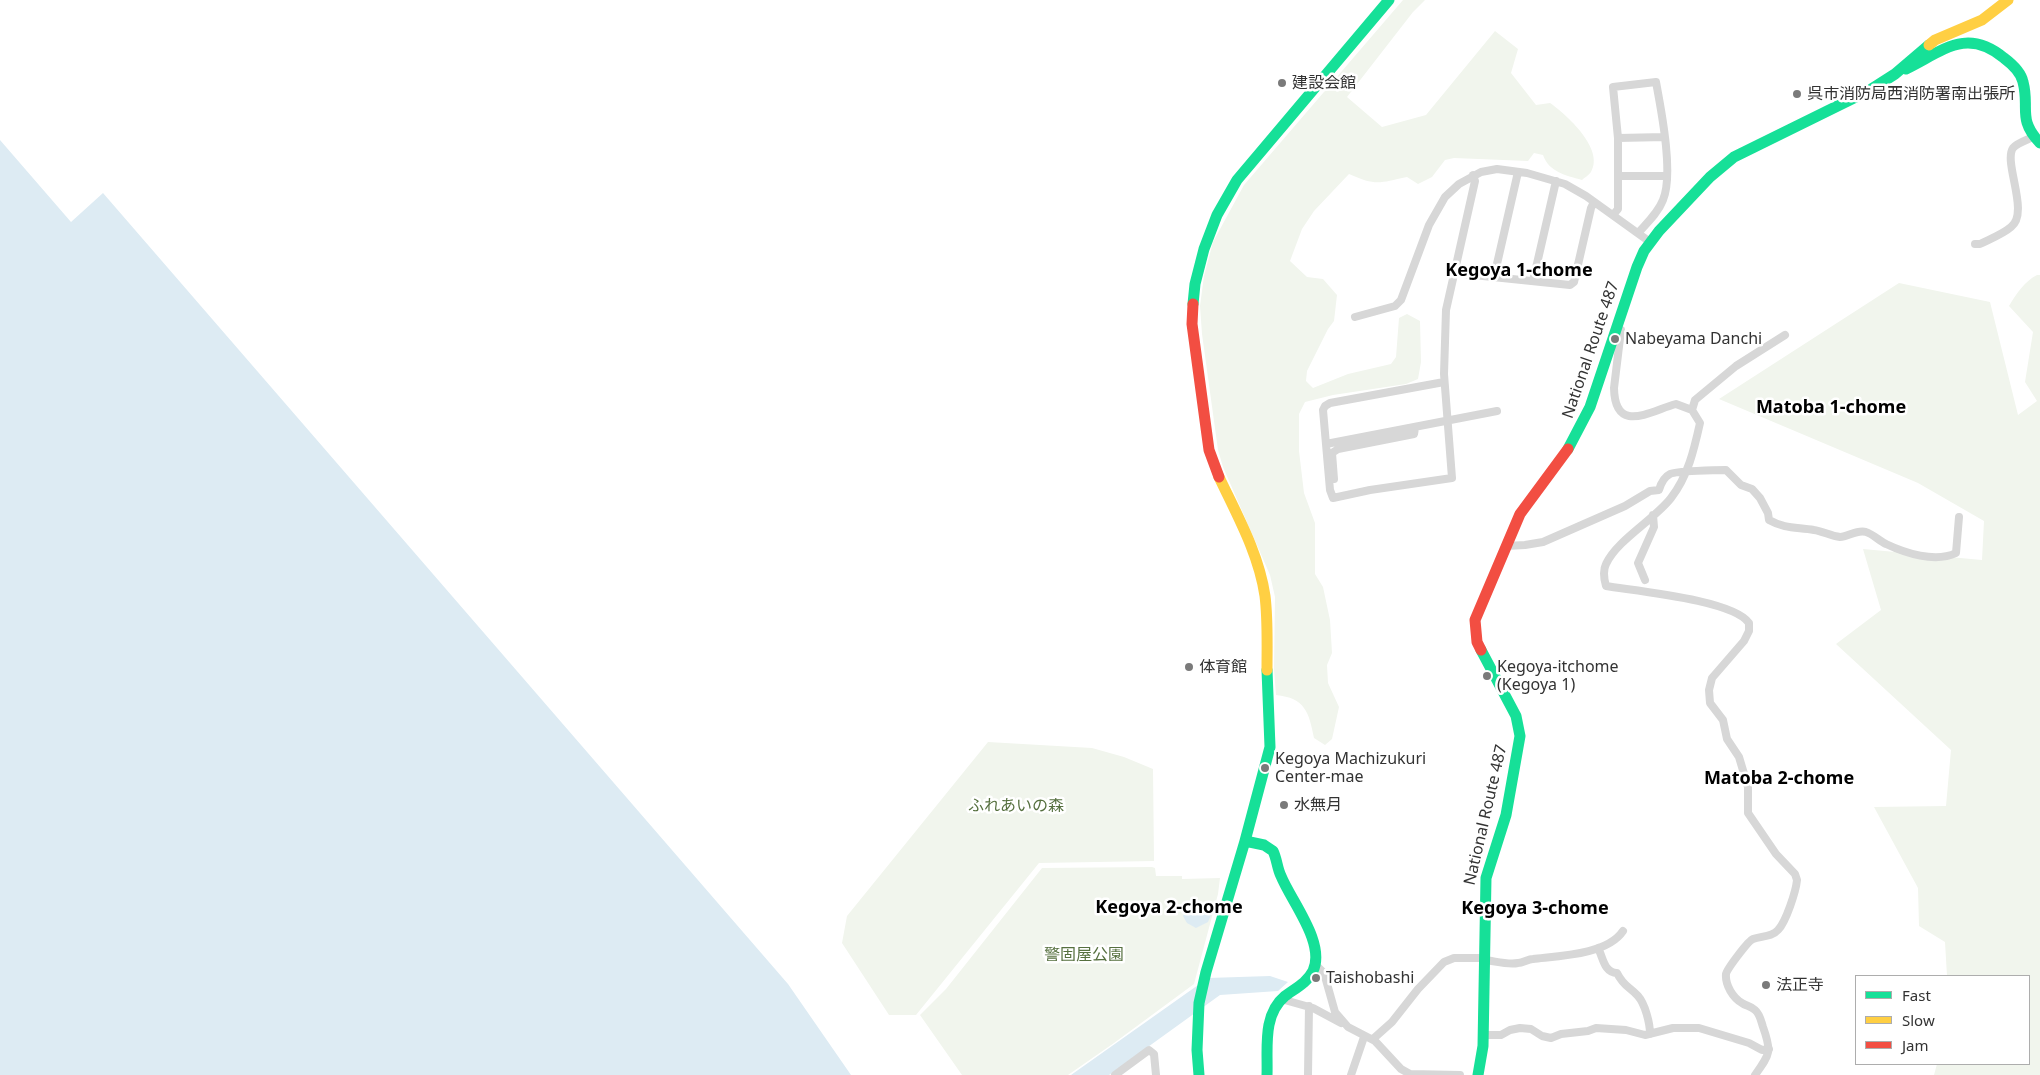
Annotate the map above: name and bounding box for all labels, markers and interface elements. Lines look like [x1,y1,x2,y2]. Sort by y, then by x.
place label: 建設会館 [1292,73,1356,93]
marker: 建設会館 [1276,77,1288,89]
place label: 呉市消防局西消防署南出張所 [1807,84,2015,104]
marker: 呉市消防局西消防署南出張所 [1791,88,1803,100]
district label: Kegoya 1-chome [1445,260,1593,282]
street label: National Route 487 [1559,279,1623,421]
place label: Nabeyama Danchi [1625,329,1762,349]
marker: Nabeyama Danchi [1609,333,1621,345]
district label: Matoba 1-chome [1756,397,1906,419]
place label: 体育館 [1199,657,1247,677]
place label: Kegoya-itchome (Kegoya 1) [1497,657,1619,695]
marker: 体育館 [1183,661,1195,673]
marker: Kegoya-itchome (Kegoya 1) [1481,670,1493,682]
street label: National Route 487 [1460,743,1512,887]
place label: Kegoya Machizukuri Center-mae [1275,749,1426,787]
marker: Kegoya Machizukuri Center-mae [1259,762,1271,774]
district label: Matoba 2-chome [1704,768,1854,790]
place label: 水無月 [1294,795,1342,815]
park label: ふれあいの森 [968,796,1064,816]
marker: 水無月 [1278,799,1290,811]
district label: Kegoya 2-chome [1095,897,1243,919]
district label: Kegoya 3-chome [1461,898,1609,920]
park label: 警固屋公園 [1044,945,1124,965]
place label: Taishobashi [1326,968,1414,988]
marker: Taishobashi [1310,972,1322,984]
place label: 法正寺 [1776,975,1824,995]
legend [1855,975,2030,1065]
marker: 法正寺 [1760,979,1772,991]
text: Fast [1902,985,1931,1005]
text: Slow [1902,1010,1935,1030]
text: Jam [1902,1035,1929,1055]

